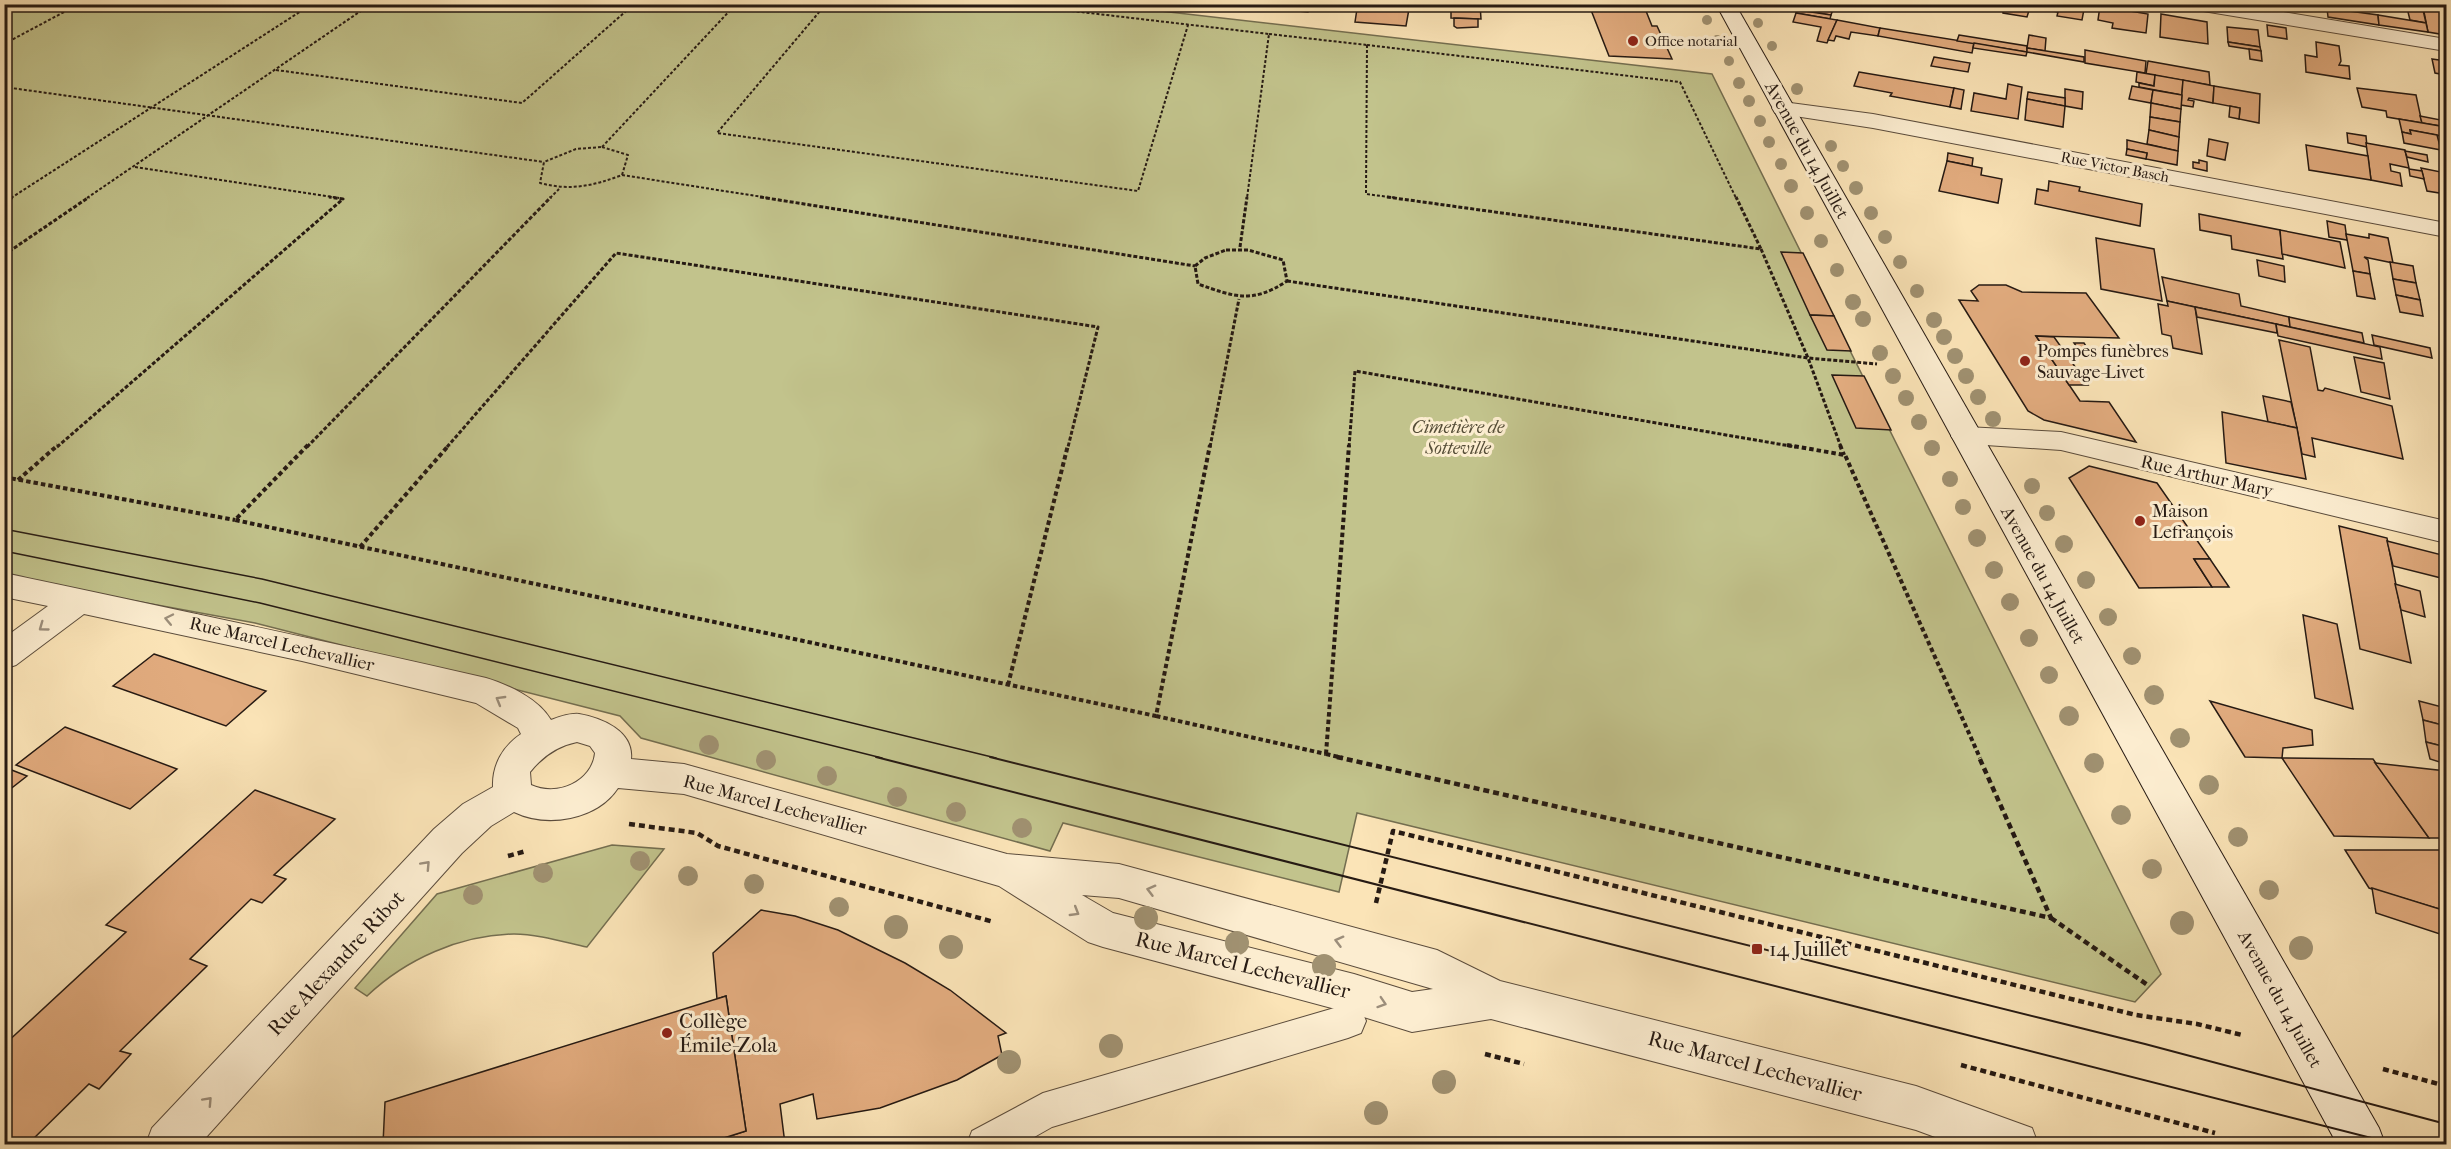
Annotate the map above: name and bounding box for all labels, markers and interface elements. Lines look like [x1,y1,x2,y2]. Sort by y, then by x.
place label: Office notarial [1645,32,1738,50]
marker: Office notarial [1626,34,1640,48]
street label: Avenue du 14 Juillet [1760,77,1853,223]
street label: Rue Victor Basch [2059,148,2171,186]
place label: Pompes funèbres Sauvage-Livet [2037,341,2169,383]
marker: Pompes funèbres Sauvage-Livet [2018,354,2032,368]
park label: Cimetière de Sotteville [1412,417,1505,459]
street label: Rue Arthur Mary [2139,451,2276,502]
place label: Maison Lefrançois [2152,501,2233,543]
street label: Avenue du 14 Juillet [1996,502,2089,648]
marker: Maison Lefrançois [2133,514,2147,528]
one-way arrow [164,613,174,626]
street label: Rue Marcel Lechevallier [187,613,377,676]
one-way arrow [38,620,49,631]
one-way arrow [496,696,506,707]
street label: Rue Marcel Lechevallier [681,771,869,840]
one-way arrow [419,862,430,872]
street label: Rue Alexandre Ribot [263,885,410,1040]
one-way arrow [1146,885,1157,897]
one-way arrow [1069,905,1079,917]
street label: Avenue du 14 Juillet [2233,926,2326,1072]
street label: Rue Marcel Lechevallier [1133,927,1353,1003]
one-way arrow [1334,936,1345,948]
place label: 14 Juillet [1769,937,1849,961]
marker: 14 Juillet [1750,942,1764,956]
one-way arrow [1376,995,1387,1008]
place label: Collège Émile-Zola [679,1009,777,1057]
marker: Collège Émile-Zola [660,1026,674,1040]
street label: Rue Marcel Lechevallier [1645,1026,1865,1106]
one-way arrow [201,1098,212,1108]

